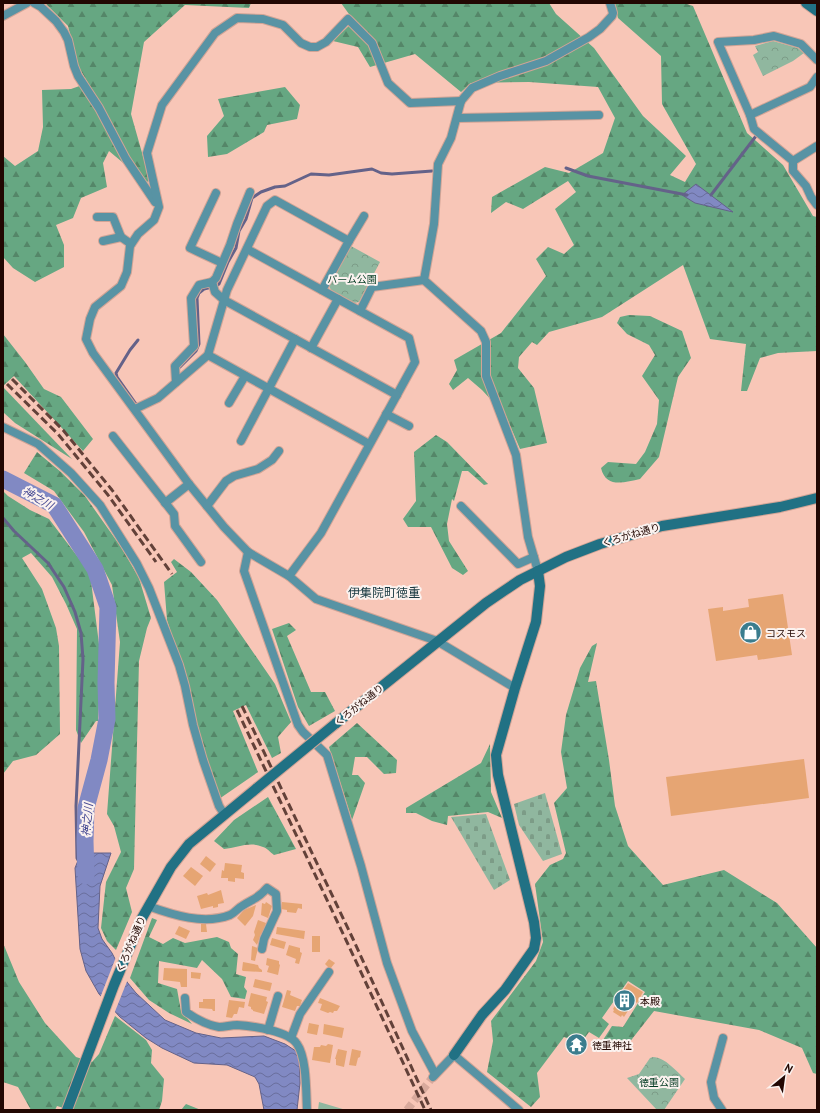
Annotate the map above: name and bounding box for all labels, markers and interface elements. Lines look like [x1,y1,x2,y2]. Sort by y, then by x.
park label: パーム公園 [327,273,377,286]
water label: 神之川 [20,484,57,513]
street label: くろがね通り [600,520,662,550]
district label: 伊集院町徳重 [348,585,420,600]
shop icon: コスモス [737,620,763,646]
place label: コスモス [766,627,806,640]
street label: くろがね通り [332,681,386,729]
water label: 神之川 [79,802,95,837]
street label: くろがね通り [113,914,149,974]
building icon: 本殿 [612,988,638,1014]
place label: 本殿 [640,995,660,1008]
temple icon: 徳重神社 [563,1032,589,1058]
place label: 徳重神社 [592,1039,632,1052]
north arrow [764,1057,804,1097]
text: N [782,1060,795,1076]
park label: 徳重公園 [639,1076,679,1089]

